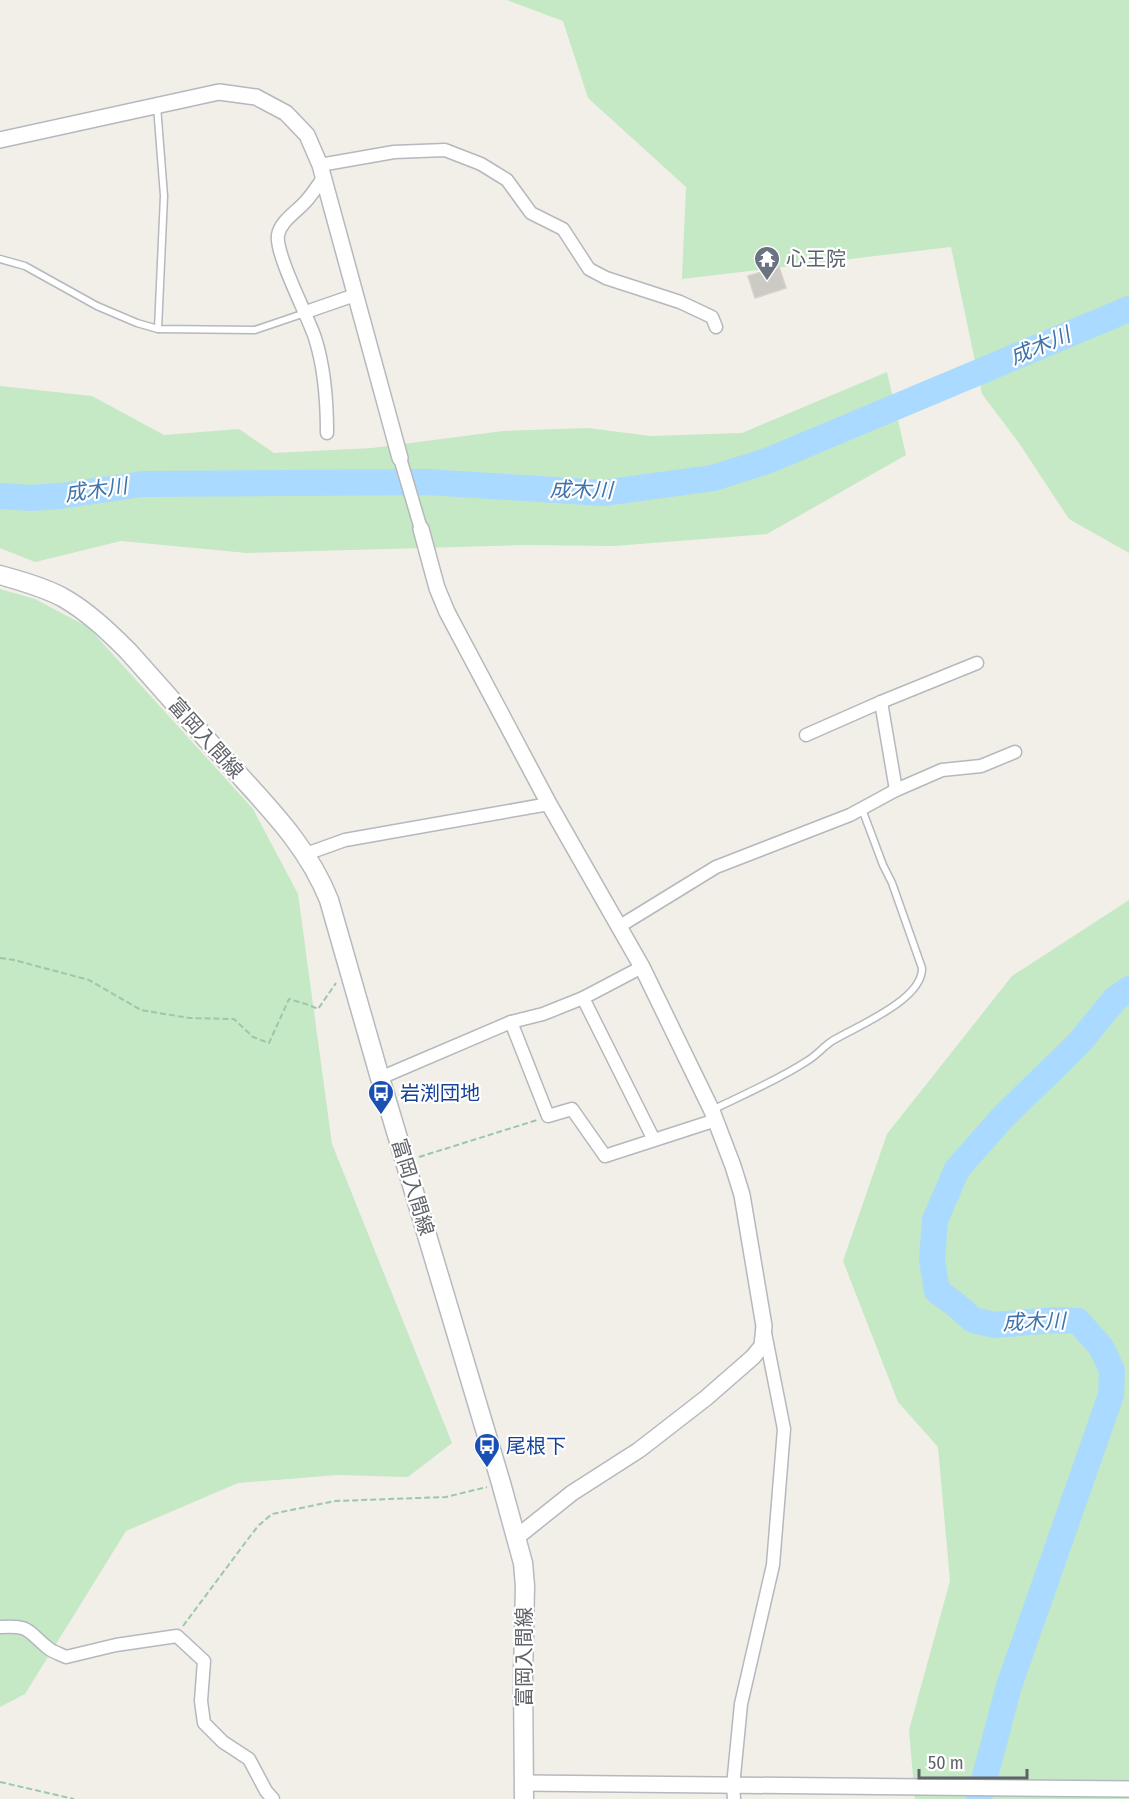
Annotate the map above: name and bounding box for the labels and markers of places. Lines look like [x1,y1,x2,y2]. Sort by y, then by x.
temple icon: 心王院 [752,244,782,282]
place label: 心王院 [786,247,846,271]
bus stop icon: 岩渕団地 [366,1078,396,1116]
place label: 岩渕団地 [400,1081,480,1105]
bus stop icon: 尾根下 [472,1431,502,1469]
place label: 尾根下 [506,1434,566,1458]

